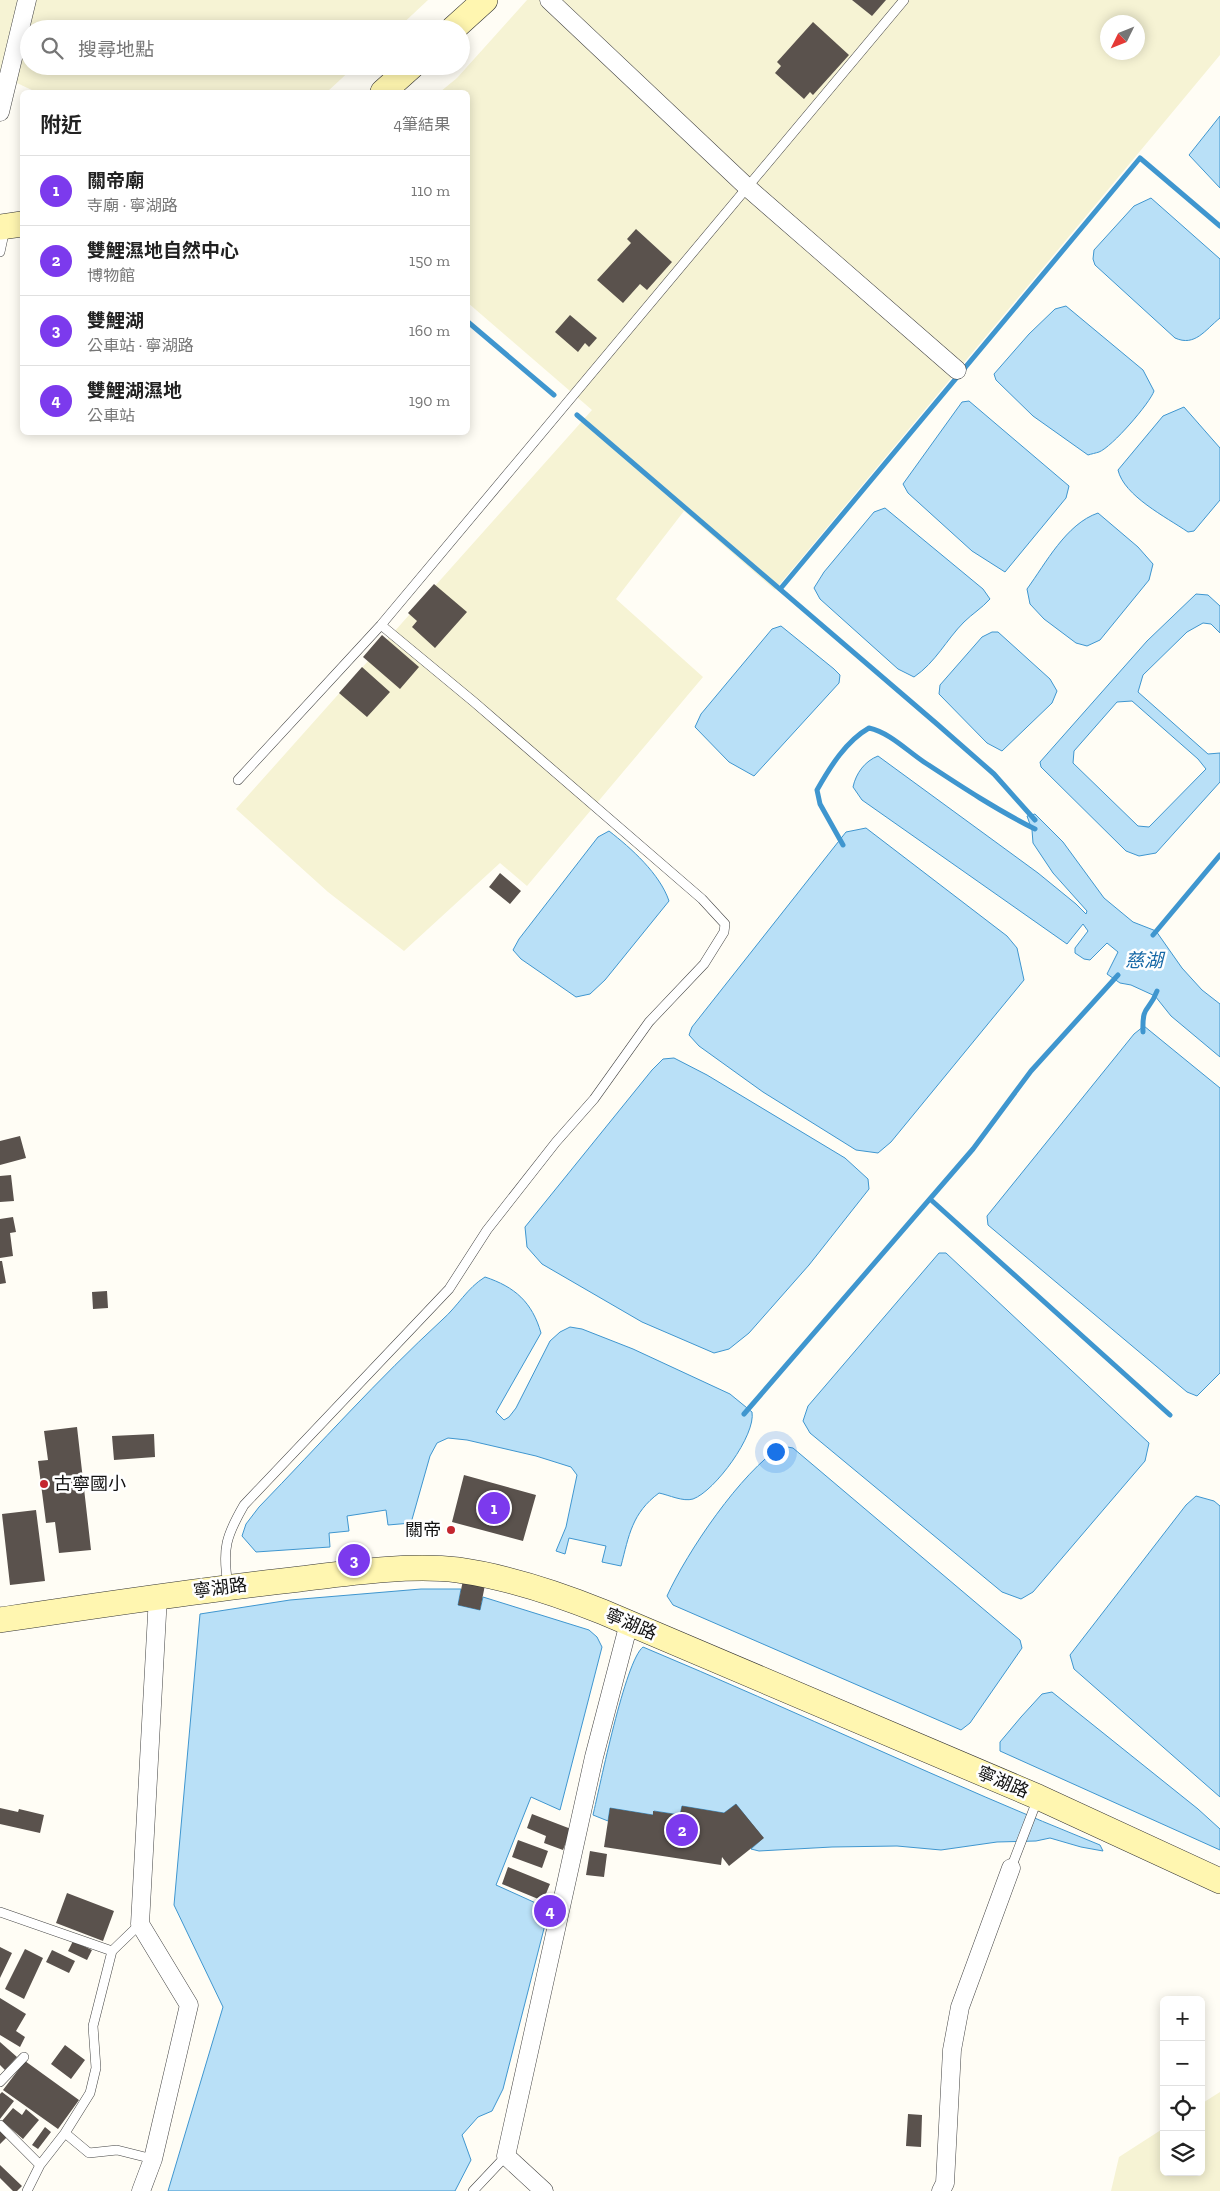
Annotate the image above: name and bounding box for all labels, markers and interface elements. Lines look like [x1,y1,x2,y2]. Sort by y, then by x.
north arrow [1100,15,1145,60]
search box [20,20,470,75]
icon: search [38,34,66,62]
text: 搜尋地點 [78,38,154,61]
text: 附近 [40,112,82,137]
text: 4筆結果 [393,115,450,134]
text: 關帝廟 [87,169,144,192]
text: 1 [53,181,59,200]
text: 110 m [411,181,450,200]
text: 寺廟 · 寧湖路 [87,196,178,215]
text: 雙鯉濕地自然中心 [87,239,239,262]
text: 2 [52,251,60,270]
text: 150 m [409,251,450,270]
text: 博物館 [87,266,135,285]
text: 雙鯉湖 [87,309,144,332]
text: 3 [52,321,60,340]
text: 160 m [409,321,450,340]
text: 公車站 · 寧湖路 [87,336,194,355]
text: 雙鯉湖濕地 [87,379,182,402]
text: 4 [51,391,61,410]
text: 190 m [409,391,450,410]
text: 公車站 [87,406,135,425]
water label: 慈湖 [1125,949,1166,972]
your location [763,1439,789,1465]
place label: 古寧國小 [54,1473,126,1495]
marker: 古寧國小 [38,1478,50,1490]
pin: 1 [478,1489,510,1527]
place label: 關帝 [405,1519,441,1541]
marker: 關帝 [445,1524,457,1536]
pin: 3 [338,1541,370,1579]
street label: 寧湖路 [192,1574,248,1602]
street label: 寧湖路 [602,1603,660,1645]
street label: 寧湖路 [974,1761,1032,1803]
pin: 2 [666,1811,698,1849]
pin: 4 [534,1892,566,1930]
map controls [1160,1996,1205,2176]
button: + [1160,1996,1205,2041]
button: − [1160,2041,1205,2086]
button: locate [1160,2086,1205,2131]
button: layers [1160,2131,1205,2176]

